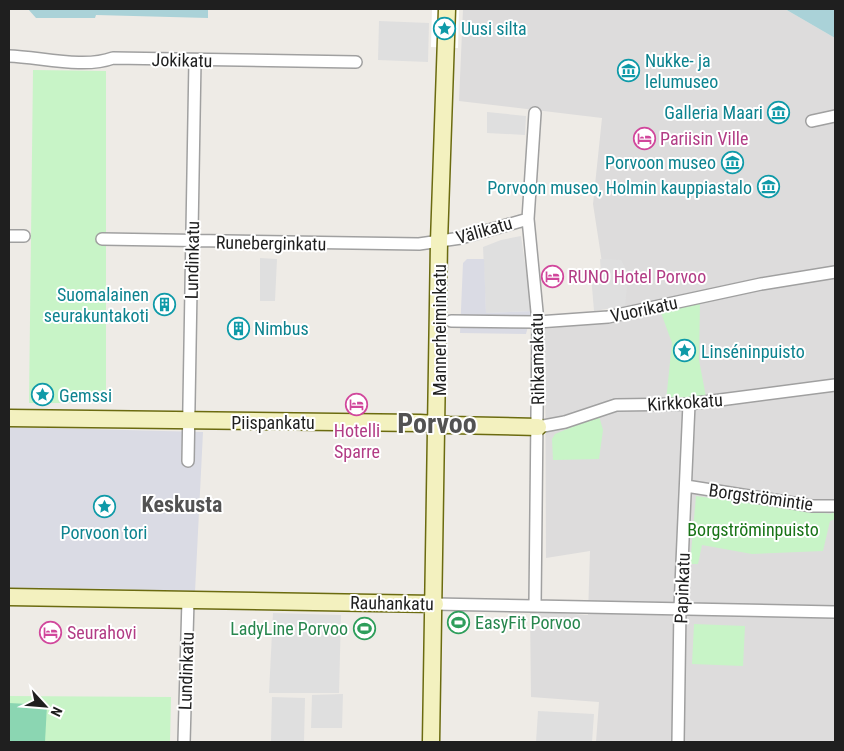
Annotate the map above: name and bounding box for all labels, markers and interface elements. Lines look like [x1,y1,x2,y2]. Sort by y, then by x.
place icon: Uusi silta [433,16,457,40]
place label: Uusi silta [461,18,527,39]
street label: Jokikatu [151,49,213,71]
place label: Nukke- ja lelumuseo [645,50,718,92]
museum icon: Nukke- ja lelumuseo [617,58,641,82]
museum icon: Galleria Maari [767,100,791,124]
place label: Galleria Maari [664,102,763,123]
hotel icon: Pariisin Ville [632,126,656,150]
place label: Pariisin Ville [660,128,748,149]
museum icon: Porvoon museo [720,150,744,174]
place label: Porvoon museo [605,152,716,173]
museum icon: Porvoon museo, Holmin kauppiastalo [756,175,780,199]
place label: Porvoon museo, Holmin kauppiastalo [487,177,752,198]
street label: Välikatu [454,212,514,248]
street label: Lundinkatu [181,221,203,299]
street label: Runeberginkatu [216,232,326,254]
street label: Mannerheiminkatu [429,264,450,396]
hotel icon: RUNO Hotel Porvoo [540,264,564,288]
place label: RUNO Hotel Porvoo [568,266,706,287]
place label: Suomalainen seurakuntakoti [44,284,149,326]
building icon: Suomalainen seurakuntakoti [153,292,177,316]
street label: Vuorikatu [609,292,679,326]
street label: Rihkamakatu [526,313,548,405]
building icon: Nimbus [226,316,250,340]
place label: Nimbus [254,318,309,339]
place icon: Linséninpuisto [673,339,697,363]
place label: Linséninpuisto [701,341,805,362]
place icon: Gemssi [31,383,55,407]
place label: Gemssi [59,385,112,406]
street label: Kirkkokatu [647,389,723,415]
hotel icon: Hotelli Sparre [345,393,369,417]
district label: Porvoo [397,407,477,440]
street label: Piispankatu [231,412,315,433]
place label: Hotelli Sparre [334,420,380,462]
street label: Borgströmintie [707,479,815,515]
district label: Keskusta [142,492,222,517]
place icon: Porvoon tori [92,495,116,519]
park label: Borgströminpuisto [687,519,819,540]
place label: Porvoon tori [61,522,147,543]
street label: Papinkatu [670,552,694,624]
street label: Rauhankatu [350,592,434,614]
sports icon: EasyFit Porvoo [447,610,471,634]
place label: EasyFit Porvoo [475,612,581,633]
sports icon: LadyLine Porvoo [352,616,376,640]
place label: LadyLine Porvoo [230,618,348,639]
hotel icon: Seurahovi [39,620,63,644]
place label: Seurahovi [67,622,137,643]
street label: Lundinkatu [174,632,198,710]
north arrow [20,681,70,731]
text: N [48,704,66,719]

